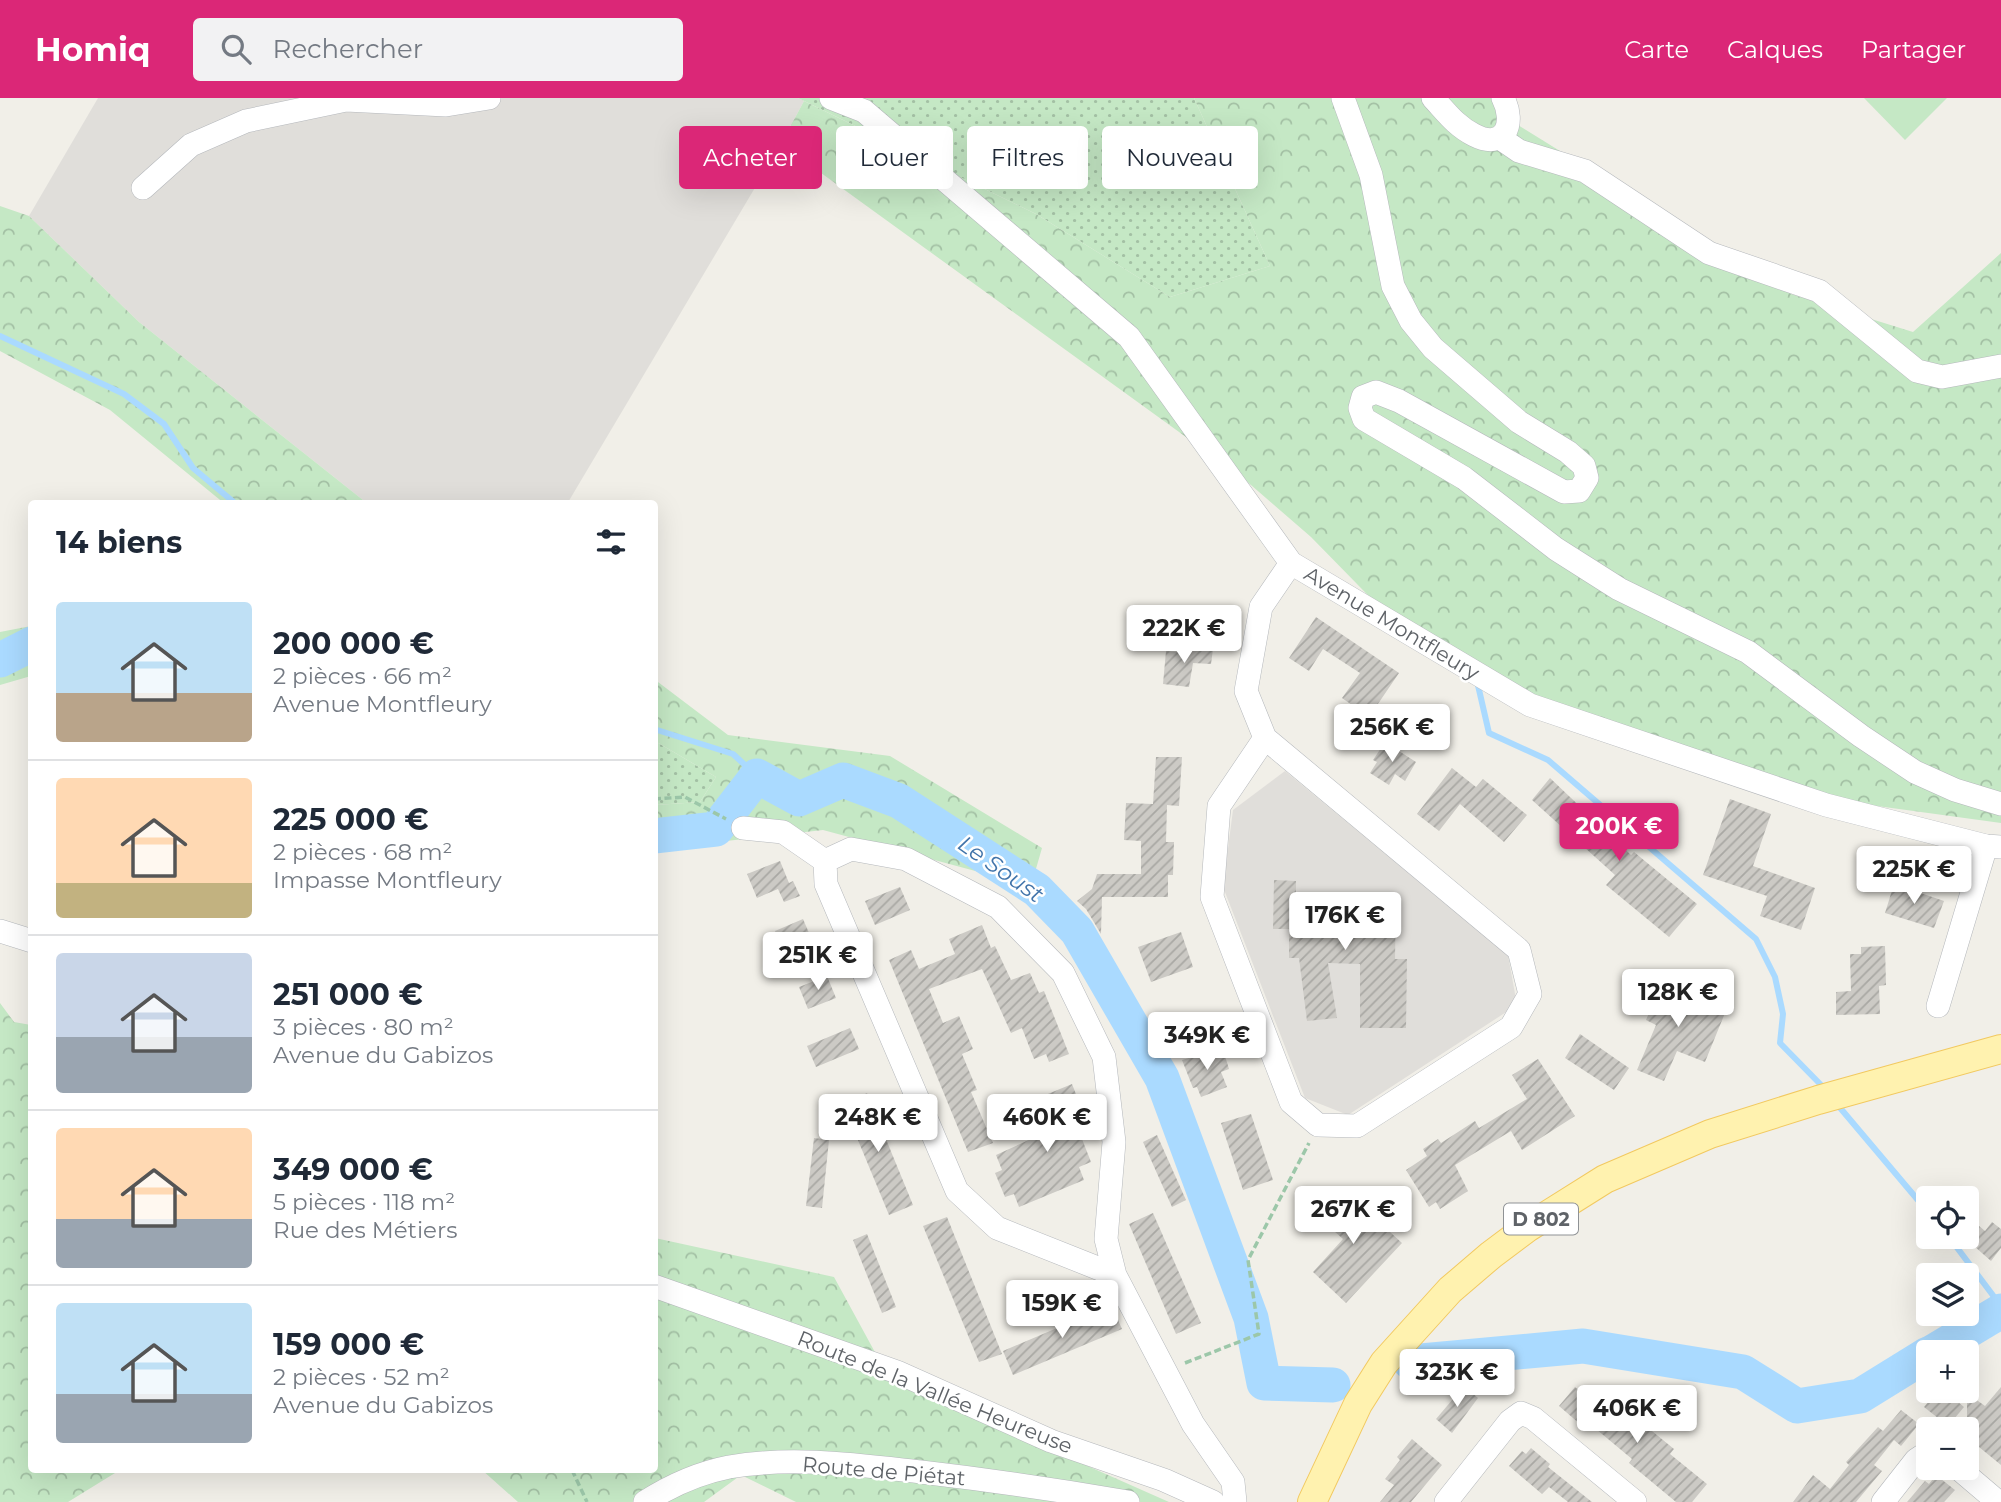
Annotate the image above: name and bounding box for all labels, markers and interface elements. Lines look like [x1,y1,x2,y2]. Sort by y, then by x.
search box [193,18,683,81]
text: Homiq [35,29,151,69]
icon: search [217,30,255,68]
text: Rechercher [273,33,423,65]
text: Carte [1624,35,1689,64]
text: Calques [1727,35,1823,64]
text: Partager [1861,35,1966,64]
chip: Acheter [679,126,822,189]
chip: Louer [836,126,953,189]
chip: Filtres [967,126,1088,189]
chip: Nouveau [1102,126,1258,189]
icon: filters [592,523,630,561]
text: 14 biens [56,524,182,561]
street label: Avenue Montfleury [1300,561,1485,685]
pin: 222K € [1127,606,1241,665]
text: 222K € [1143,614,1225,642]
text: 200 000 € [273,625,434,662]
icon: home [112,630,196,714]
text: 2 pièces · 66 m² [273,662,452,690]
text: Avenue Montfleury [273,690,492,718]
pin: 256K € [1335,704,1449,764]
text: 256K € [1350,713,1434,741]
text: 225 000 € [273,801,429,838]
pin: 200K € [1562,804,1676,863]
icon: home [112,806,196,890]
text: 200K € [1576,812,1663,840]
water label: Le Soust [953,829,1050,909]
text: 2 pièces · 68 m² [273,838,452,866]
pin: 225K € [1857,846,1971,906]
text: 225K € [1872,855,1956,883]
text: Impasse Montfleury [273,866,502,894]
pin: 176K € [1288,892,1402,952]
text: 176K € [1305,901,1385,929]
pin: 251K € [761,932,875,992]
text: 251K € [779,941,857,969]
pin: 128K € [1621,970,1735,1029]
text: 251 000 € [273,976,423,1013]
text: 128K € [1638,978,1718,1006]
icon: home [112,981,196,1065]
pin: 349K € [1150,1012,1264,1072]
text: 3 pièces · 80 m² [273,1013,454,1041]
text: 349K € [1164,1021,1250,1049]
text: Avenue du Gabizos [273,1041,493,1069]
pin: 248K € [821,1094,935,1154]
pin: 460K € [990,1094,1104,1154]
text: 248K € [835,1103,921,1131]
text: 460K € [1003,1103,1091,1131]
text: 349 000 € [273,1151,433,1188]
icon: home [112,1156,196,1240]
pin: 267K € [1296,1186,1410,1246]
map controls [1916,1186,1979,1480]
button: locate [1916,1186,1979,1249]
text: 5 pièces · 118 m² [273,1188,455,1216]
text: 267K € [1311,1195,1395,1223]
road number: D 802 [1504,1204,1578,1234]
text: Rue des Métiers [273,1216,457,1244]
button: layers [1916,1263,1979,1326]
pin: 159K € [1005,1280,1119,1340]
text: 159K € [1022,1289,1102,1317]
street label: Route de la Vallée Heureuse [794,1325,1076,1459]
text: 159 000 € [273,1326,424,1363]
icon: home [112,1331,196,1415]
button: + [1916,1340,1979,1403]
pin: 323K € [1400,1350,1514,1409]
text: 323K € [1416,1358,1498,1386]
text: 2 pièces · 52 m² [273,1363,450,1391]
pin: 406K € [1580,1386,1694,1445]
text: Avenue du Gabizos [273,1391,493,1419]
text: 406K € [1593,1394,1681,1422]
button: − [1916,1417,1979,1480]
street label: Route de Piétat [801,1451,967,1491]

